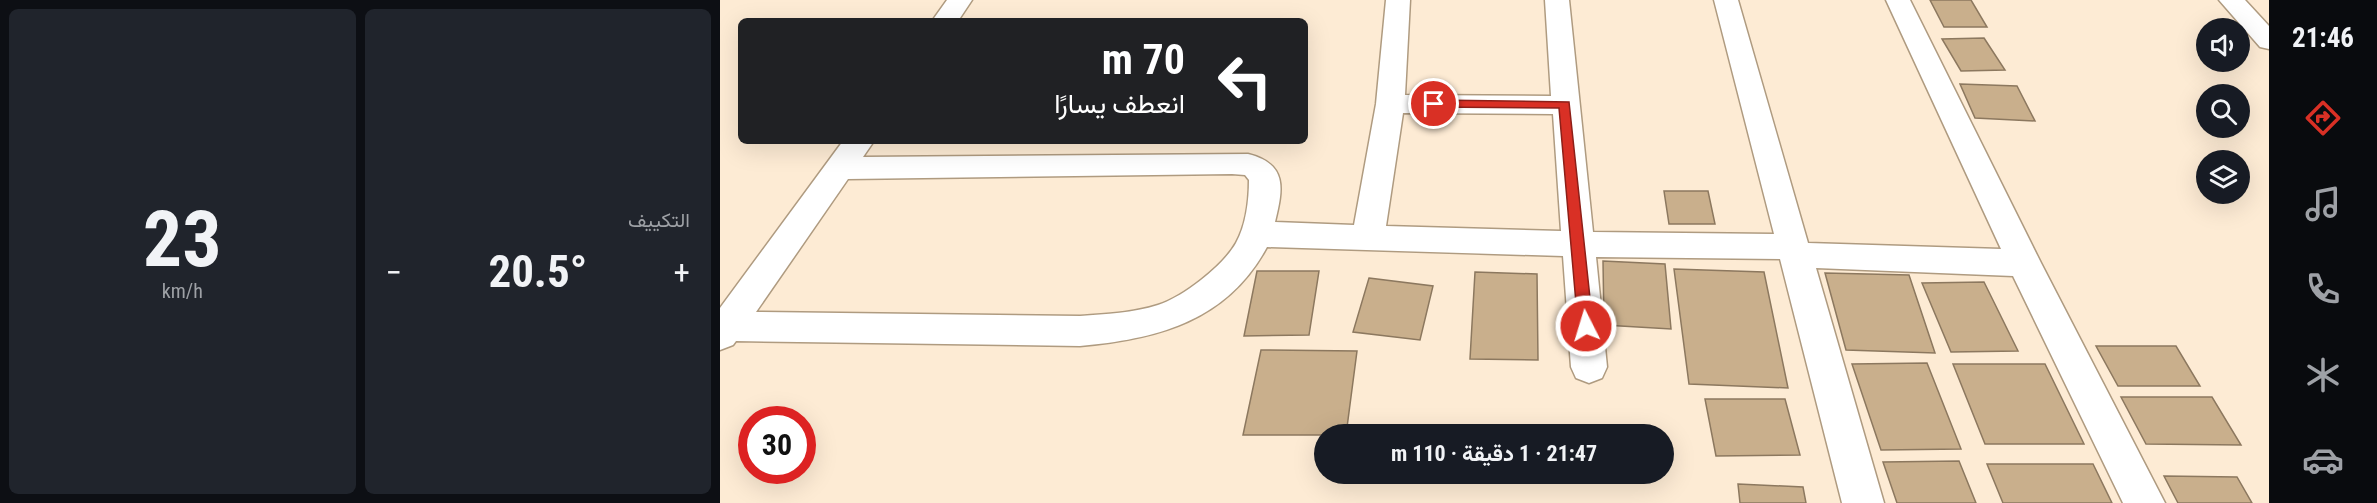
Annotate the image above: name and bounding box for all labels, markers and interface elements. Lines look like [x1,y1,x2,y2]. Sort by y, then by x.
map controls [2196,18,2250,204]
button: sound [2196,18,2250,72]
text: 21:46 [2292,22,2354,54]
text: 70 m [1102,35,1185,84]
icon: left [1206,42,1284,120]
pin [1408,78,1459,129]
button: search [2196,84,2250,138]
icon: arrive [1417,87,1450,120]
text: انعطف يسارًا [1054,88,1185,120]
icon: directions [2302,97,2344,139]
button: layers [2196,150,2250,204]
icon: music [2302,183,2344,225]
text: 23 [143,194,222,285]
text: التكييف [628,208,690,232]
text: 20.5° [488,245,587,298]
text: − [386,253,402,292]
text: + [674,253,690,292]
icon: phone [2302,268,2344,310]
text: km/h [162,279,203,303]
position arrow [1554,294,1618,358]
icon: climate [2302,354,2344,396]
speed limit sign: 30 [738,406,816,484]
icon: car [2302,439,2344,481]
text: 21:47 · 1 دقيقة · 110 m [1391,441,1597,466]

